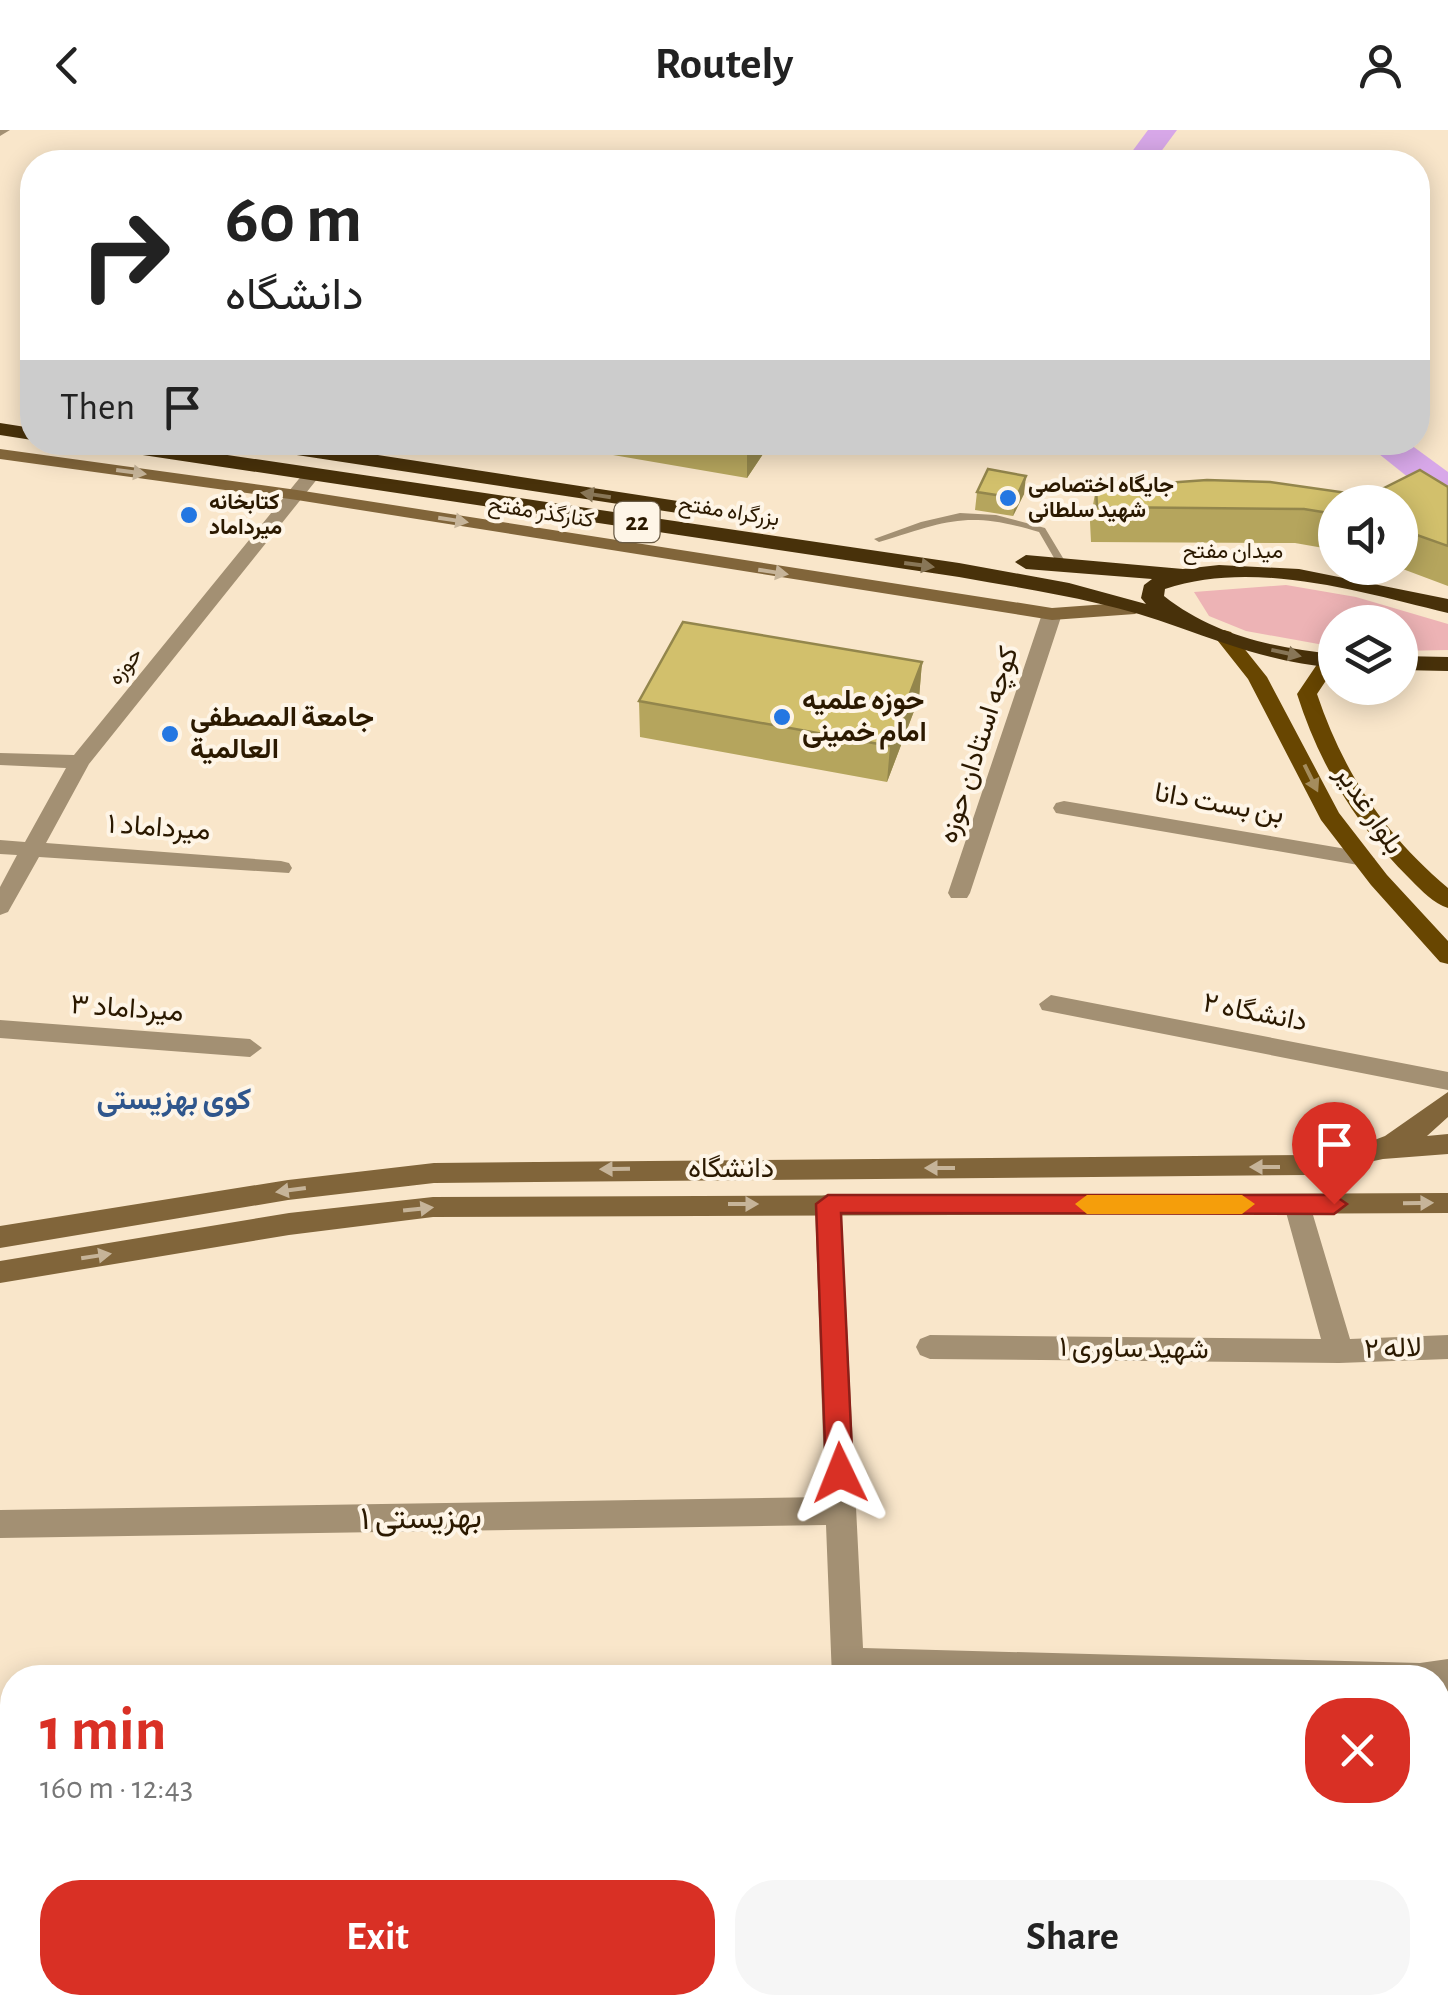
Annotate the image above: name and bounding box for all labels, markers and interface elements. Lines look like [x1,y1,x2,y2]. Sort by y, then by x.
icon: back [40,38,95,93]
icon: person [1353,38,1408,93]
text: Routely [655,42,793,87]
text: 60 m [225,185,362,255]
icon: right [60,190,190,320]
text: دانشگاه [225,273,364,318]
icon: arrive [155,380,210,435]
text: Then [60,389,135,427]
one-way arrow [116,464,148,480]
place label: جایگاه اختصاصی شهید سلطانی [1028,474,1174,523]
map controls [1318,485,1418,705]
button: sound [1318,485,1418,585]
one-way arrow [579,486,611,502]
marker: جایگاه اختصاصی شهید سلطانی [997,487,1019,509]
place label: کتابخانه میرداماد [209,491,282,540]
street label: بزرگراه مفتح [677,492,781,533]
street label: کنارگذر مفتح [486,493,596,534]
road number: 22 [614,502,660,542]
marker: کتابخانه میرداماد [178,504,200,526]
one-way arrow [437,513,469,528]
street label: میدان مفتح [1183,540,1283,565]
one-way arrow [904,557,936,573]
one-way arrow [758,565,790,581]
button: layers [1318,605,1418,705]
street label: حوزه [104,643,148,690]
street label: کوچه استادان حوزه [934,643,1027,848]
one-way arrow [1271,645,1302,661]
place label: حوزه علمیه امام خمینی [802,687,927,750]
place label: جامعة المصطفی العالمیة [190,704,374,765]
marker: حوزه علمیه امام خمینی [771,706,793,728]
marker: جامعة المصطفی العالمیة [159,723,181,745]
street label: بلوار غدیر [1327,760,1409,861]
one-way arrow [1302,764,1319,793]
street label: بن بست دانا [1152,779,1286,830]
street label: ۱ میرداماد [107,810,211,848]
street label: دانشگاه ۲ [1201,988,1310,1037]
street label: ۳ میرداماد [69,991,184,1029]
district label: کوی بهزیستی [97,1085,251,1117]
pin [1292,1102,1377,1205]
icon: arrive [1307,1117,1362,1172]
street label: دانشگاه [688,1154,774,1183]
one-way arrow [1248,1159,1280,1175]
one-way arrow [923,1160,955,1176]
one-way arrow [598,1161,630,1177]
one-way arrow [275,1183,306,1199]
one-way arrow [1402,1195,1434,1211]
one-way arrow [727,1196,759,1212]
one-way arrow [402,1201,434,1217]
one-way arrow [81,1248,112,1263]
street label: ۱ شهید ساوری [1059,1334,1209,1366]
street label: ۲ لاله [1364,1334,1422,1364]
position arrow [788,1421,892,1525]
street label: ۱ بهزیستی [360,1501,482,1538]
button: close [1305,1698,1410,1803]
text: 1 min [40,1701,166,1761]
text: 160 m · 12:43 [40,1772,193,1804]
button: Exit [40,1880,715,1995]
button: Share [735,1880,1410,1995]

